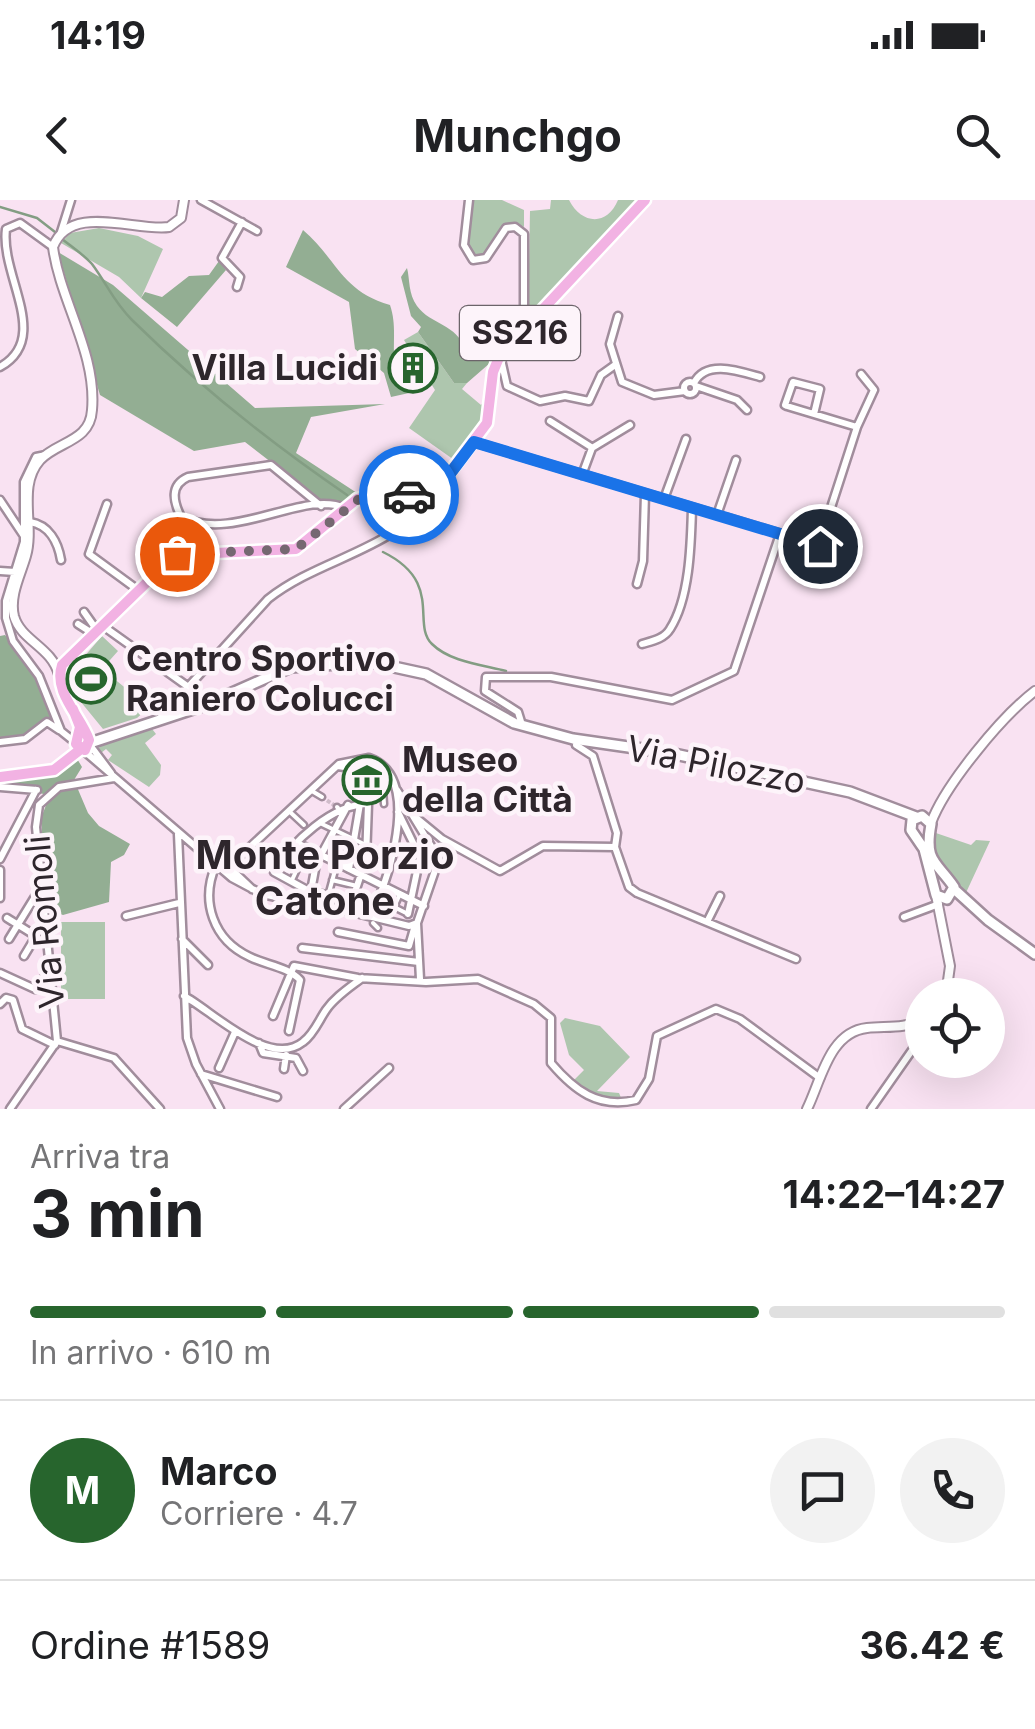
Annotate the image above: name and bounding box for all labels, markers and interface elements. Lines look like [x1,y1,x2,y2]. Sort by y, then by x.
text: 14:19 [50,12,146,58]
icon: back [30,108,85,163]
text: Munchgo [413,108,622,163]
icon: search [950,108,1005,163]
road number: SS216 [460,306,580,360]
building icon: Villa Lucidi [387,342,439,394]
place label: Villa Lucidi [192,346,378,388]
courier [359,445,459,545]
icon: car [382,468,437,523]
pin [778,504,863,589]
pin [135,512,220,597]
icon: home [793,519,848,574]
icon: bag [150,527,205,582]
place label: Centro Sportivo Raniero Colucci [126,637,396,719]
sports icon: Centro Sportivo Raniero Colucci [65,653,117,705]
street label: Via Pilozzo [623,726,809,802]
place label: Museo della Città [402,738,573,820]
museum icon: Museo della Città [341,754,393,806]
district label: Monte Porzio Catone [196,830,454,925]
street label: Via Romoli [16,834,72,1010]
map controls [905,978,1005,1078]
button: locate [905,978,1005,1078]
text: Arriva tra [30,1137,170,1176]
text: 14:22–14:27 [783,1171,1005,1217]
text: 3 min [30,1174,205,1253]
text: In arrivo · 610 m [30,1333,271,1372]
button: chat [770,1438,875,1543]
button: phone [900,1438,1005,1543]
text: Marco [160,1448,278,1494]
text: M [65,1467,100,1513]
text: Corriere · 4.7 [160,1494,358,1533]
text: Ordine #1589 [30,1622,270,1668]
text: 36.42 € [860,1622,1005,1668]

